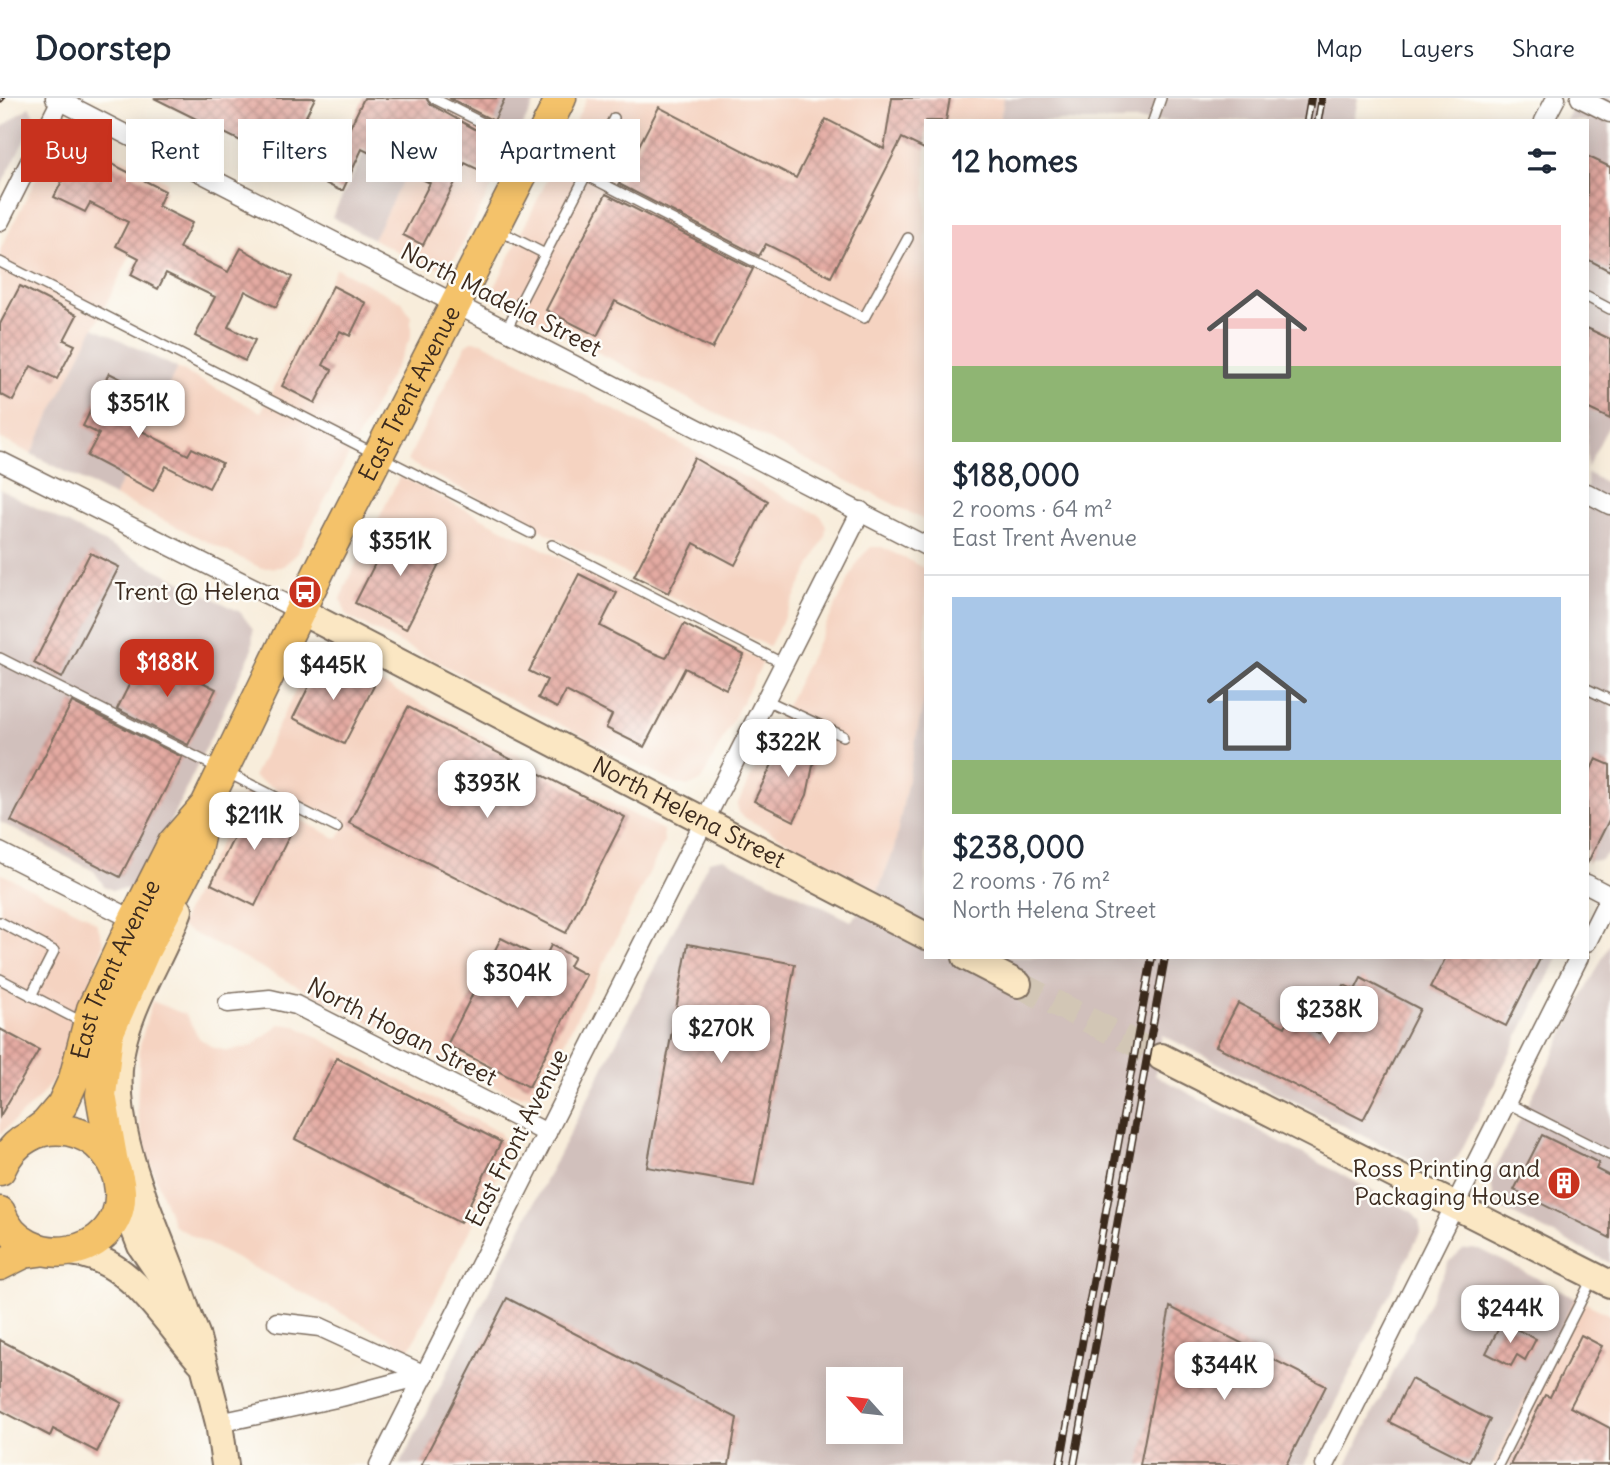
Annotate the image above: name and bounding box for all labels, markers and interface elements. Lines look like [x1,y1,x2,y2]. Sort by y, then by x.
text: Doorstep [35,27,171,69]
text: Map [1316,33,1362,63]
text: Layers [1400,33,1474,63]
text: Share [1512,33,1575,63]
chip: Buy [21,119,112,182]
chip: Rent [126,119,224,182]
chip: Filters [238,119,352,182]
chip: New [366,119,462,182]
chip: Apartment [476,119,640,182]
text: 12 homes [952,142,1078,180]
icon: filters [1523,142,1561,180]
street label: North Madelia Street [396,235,607,363]
icon: home [1194,271,1320,397]
street label: East Trent Avenue [352,300,466,486]
pin: $351K [89,380,187,440]
text: $351K [107,388,169,417]
text: $188,000 [952,456,1080,494]
text: 2 rooms · 64 m² [952,494,1113,523]
pin: $351K [351,518,449,578]
text: East Trent Avenue [952,523,1137,552]
text: $351K [369,526,431,555]
bus stop icon: Trent @ Helena [286,573,324,611]
place label: Trent @ Helena [114,576,280,606]
pin: $188K [118,640,216,699]
pin: $445K [284,642,382,702]
icon: home [1194,643,1320,769]
text: $188K [136,647,198,676]
text: $445K [300,650,366,679]
pin: $322K [739,720,837,779]
text: $322K [755,727,821,756]
street label: North Helena Street [588,750,791,874]
pin: $393K [438,760,536,820]
text: $393K [454,768,520,797]
pin: $211K [205,792,303,852]
text: $211K [225,800,283,829]
text: $238,000 [952,828,1085,866]
text: 2 rooms · 76 m² [952,866,1110,895]
street label: East Trent Avenue [64,874,166,1062]
text: North Helena Street [952,895,1156,924]
pin: $304K [468,950,566,1010]
text: $304K [483,958,551,987]
street label: North Hogan Street [303,970,502,1092]
pin: $238K [1280,986,1378,1046]
text: $238K [1296,994,1362,1023]
pin: $270K [672,1006,770,1065]
text: $270K [688,1013,754,1042]
street label: East Front Avenue [458,1044,574,1232]
place label: Ross Printing and Packaging House [1352,1153,1540,1211]
building icon: Ross Printing and Packaging House [1545,1164,1583,1202]
pin: $244K [1461,1286,1559,1345]
text: $244K [1477,1293,1543,1322]
pin: $344K [1175,1342,1273,1402]
text: $344K [1191,1350,1257,1379]
north arrow [826,1367,903,1444]
map controls [826,1367,903,1444]

